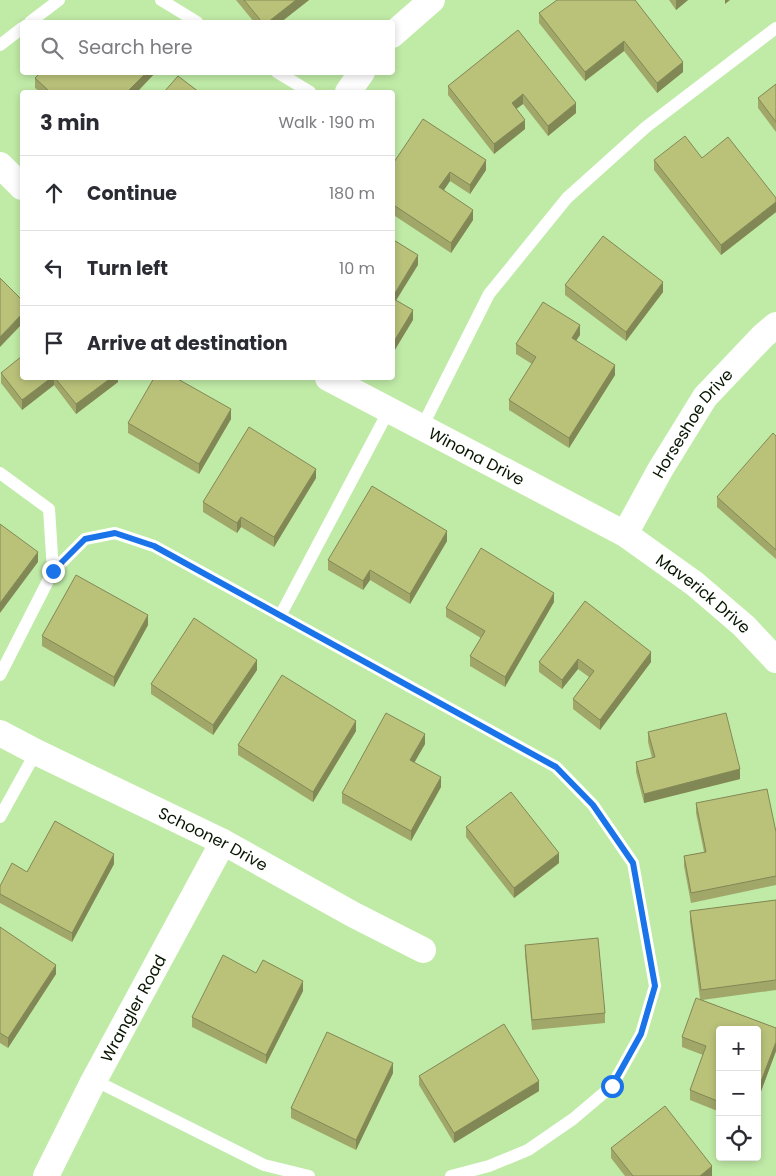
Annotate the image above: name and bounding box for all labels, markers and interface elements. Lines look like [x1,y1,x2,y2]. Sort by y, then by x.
search box [20,20,395,75]
icon: search [38,34,66,62]
text: Search here [78,34,192,61]
text: 3 min [40,108,100,137]
text: Walk · 190 m [278,111,375,134]
icon: ahead [40,179,68,207]
text: Continue [87,180,177,207]
text: 180 m [329,182,375,205]
icon: left [40,254,68,282]
text: Turn left [87,255,168,282]
text: 10 m [339,257,375,280]
icon: arrive [40,329,68,357]
text: Arrive at destination [87,330,288,357]
street label: Horseshoe Drive [646,363,738,482]
street label: Winona Drive [425,421,529,491]
street label: Maverick Drive [651,548,756,638]
route end [42,560,65,583]
street label: Schooner Drive [155,801,272,876]
street label: Wrangler Road [95,950,172,1066]
map controls [716,1026,761,1161]
button: + [716,1026,761,1071]
button: − [716,1071,761,1116]
route start [601,1075,624,1098]
button: locate [716,1116,761,1161]

